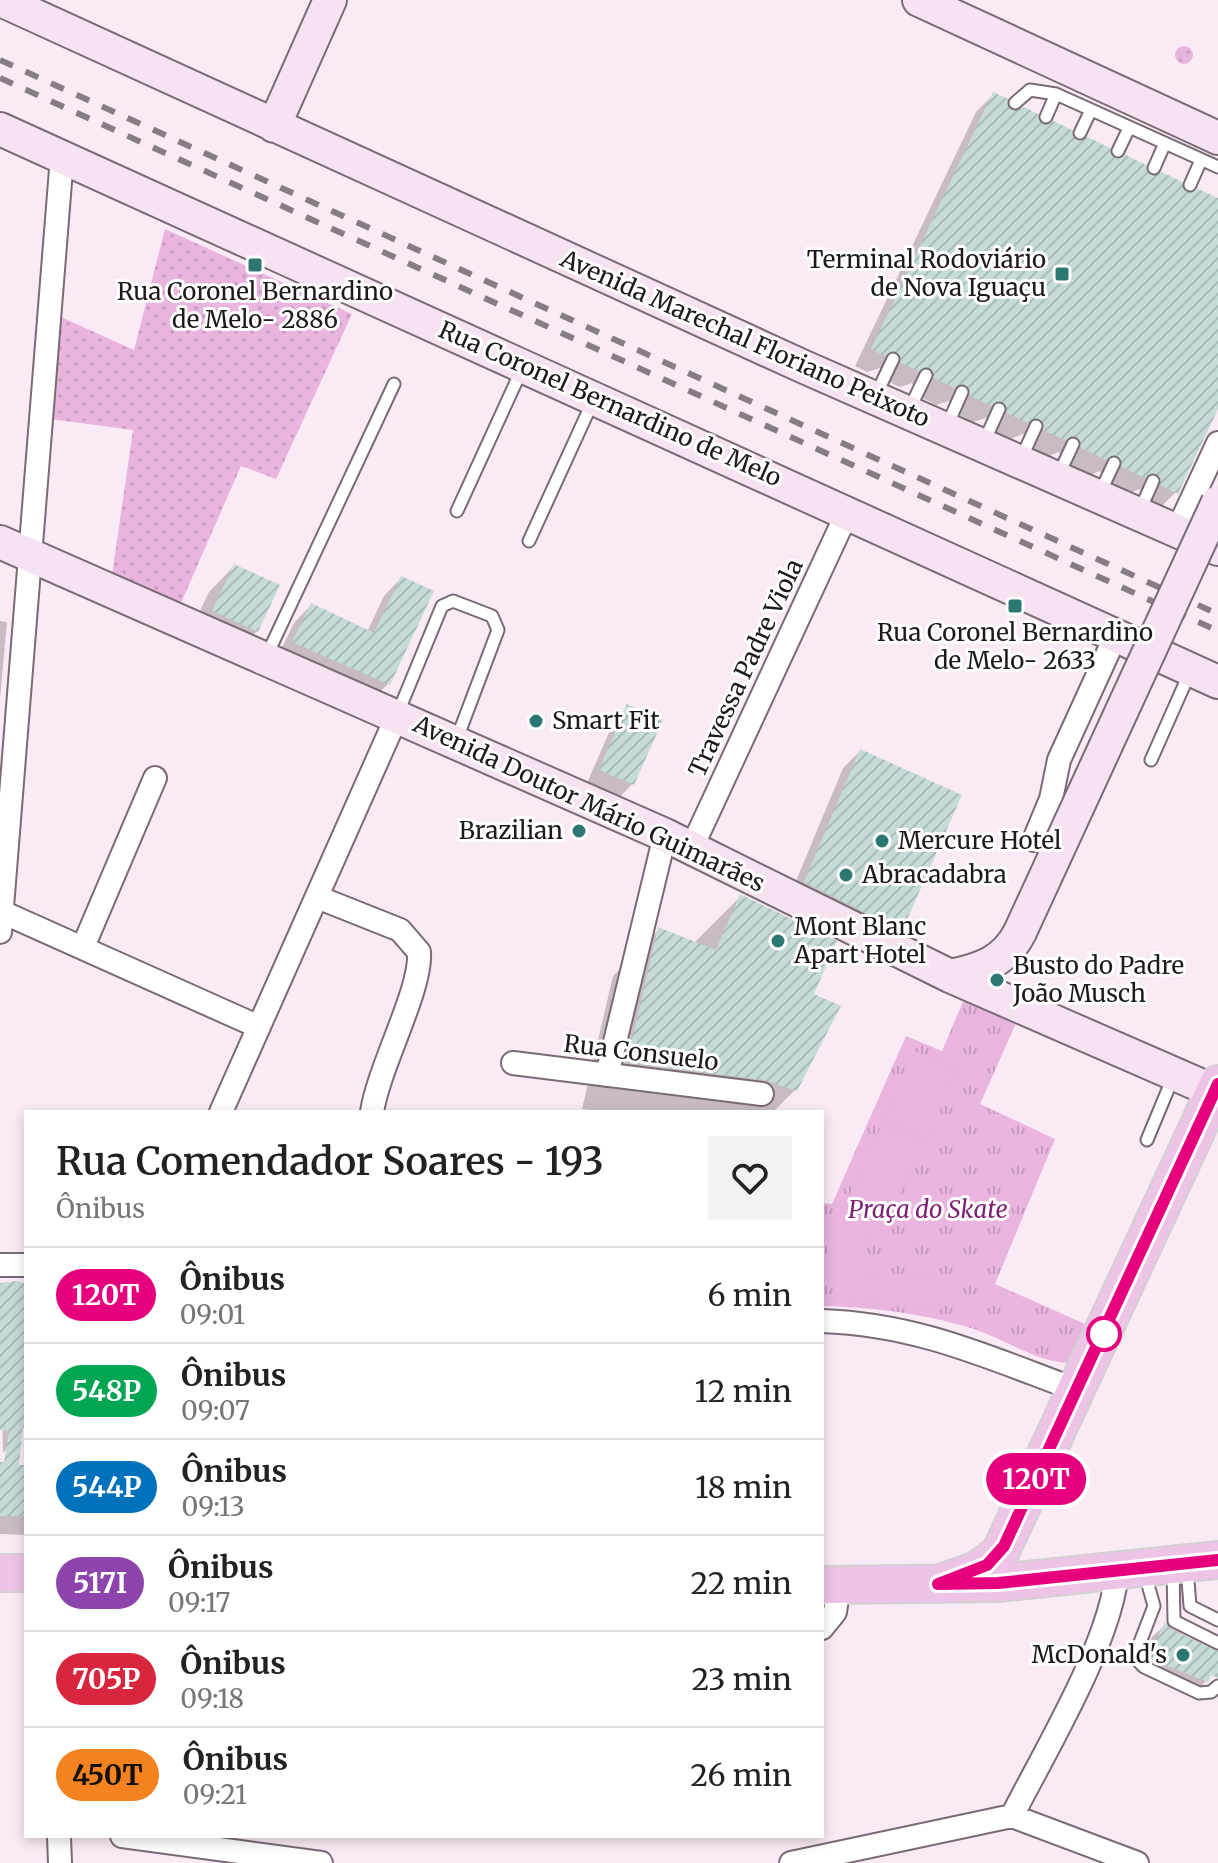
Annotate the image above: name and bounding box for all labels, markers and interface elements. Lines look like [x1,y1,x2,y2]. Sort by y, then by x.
street label: Avenida Marechal Floriano Peixoto [555,242,935,434]
place label: Terminal Rodoviário de Nova Iguaçu [807,244,1046,303]
marker: Rua Coronel Bernardino de Melo- 2886 [246,256,264,274]
marker: Terminal Rodoviário de Nova Iguaçu [1053,265,1071,283]
place label: Rua Coronel Bernardino de Melo- 2886 [117,276,393,335]
street label: Rua Coronel Bernardino de Melo [434,314,786,493]
street label: Travessa Padre Viola [681,554,810,782]
marker: Rua Coronel Bernardino de Melo- 2633 [1006,597,1024,615]
place label: Rua Coronel Bernardino de Melo- 2633 [877,617,1153,676]
place label: Smart Fit [552,705,660,736]
street label: Avenida Doutor Mário Guimarães [408,708,770,899]
marker: Smart Fit [527,712,545,730]
place label: Brazilian [459,815,563,846]
marker: Brazilian [570,822,588,840]
place label: Mercure Hotel [898,825,1061,856]
marker: Mercure Hotel [873,832,891,850]
place label: Abracadabra [861,859,1007,890]
marker: Abracadabra [837,866,855,884]
place label: Mont Blanc Apart Hotel [793,911,926,970]
marker: Mont Blanc Apart Hotel [769,932,787,950]
place label: Busto do Padre João Musch [1012,950,1184,1009]
marker: Busto do Padre João Musch [988,971,1006,989]
street label: Rua Consuelo [562,1028,720,1077]
button: heart [708,1136,792,1220]
text: Rua Comendador Soares - 193 [56,1138,604,1185]
text: Ônibus [56,1192,145,1225]
park label: Praça do Skate [848,1194,1008,1225]
text: Ônibus [180,1260,285,1298]
text: 6 min [707,1276,792,1314]
text: 120T [72,1277,140,1313]
text: 09:01 [180,1298,245,1331]
unlabelled marker [1087,1317,1121,1351]
text: Ônibus [181,1356,286,1394]
text: 12 min [695,1372,792,1410]
text: 548P [72,1373,141,1409]
text: 09:07 [181,1394,250,1427]
text: Ônibus [181,1452,287,1490]
line badge: 120T [980,1453,1092,1505]
text: 120T [1002,1461,1070,1497]
text: 18 min [695,1468,792,1506]
text: 544P [72,1469,141,1505]
text: 09:13 [181,1490,245,1523]
text: Ônibus [168,1548,273,1586]
text: 22 min [690,1564,792,1602]
text: 517I [73,1565,127,1601]
text: 09:17 [168,1586,230,1619]
place label: McDonald's [1032,1639,1167,1670]
text: Ônibus [180,1644,286,1682]
marker: McDonald's [1174,1646,1192,1664]
text: 23 min [692,1660,792,1698]
text: 705P [72,1661,140,1697]
text: 09:18 [180,1682,244,1715]
text: Ônibus [183,1740,288,1778]
text: 26 min [690,1756,792,1794]
text: 450T [72,1757,143,1793]
text: 09:21 [183,1778,247,1811]

